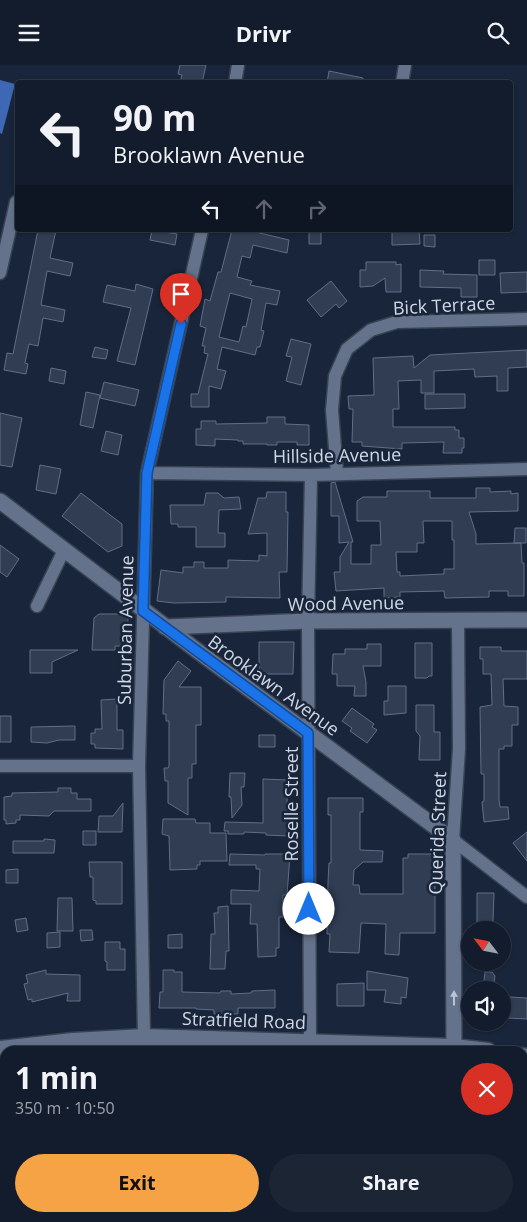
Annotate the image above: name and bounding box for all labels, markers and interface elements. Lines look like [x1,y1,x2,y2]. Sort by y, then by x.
text: Drivr [236,18,291,48]
icon: menu [15,19,43,47]
icon: search [484,19,512,47]
text: 90 m [113,94,196,141]
icon: left [30,100,95,165]
text: Brooklawn Avenue [113,139,305,169]
icon: left [197,195,225,223]
icon: ahead [250,195,278,223]
icon: right [303,195,331,223]
pin [160,273,202,324]
icon: arrive [167,280,195,308]
street label: Bick Terrace [392,290,496,320]
street label: Hillside Avenue [273,442,401,468]
street label: Suburban Avenue [112,555,138,705]
street label: Wood Avenue [287,590,405,616]
street label: Brooklawn Avenue [203,629,345,741]
street label: Roselle Street [279,747,303,861]
street label: Querida Street [423,771,451,895]
position arrow [282,882,334,934]
north arrow [461,921,511,971]
map controls [461,921,511,1031]
button: sound [461,981,511,1031]
one-way arrow [450,990,458,1006]
street label: Stratfield Road [182,1006,306,1034]
text: 1 min [15,1057,98,1098]
button: close [461,1063,513,1115]
text: 350 m · 10:50 [15,1097,115,1119]
button: Exit [15,1154,259,1212]
button: Share [269,1154,513,1212]

